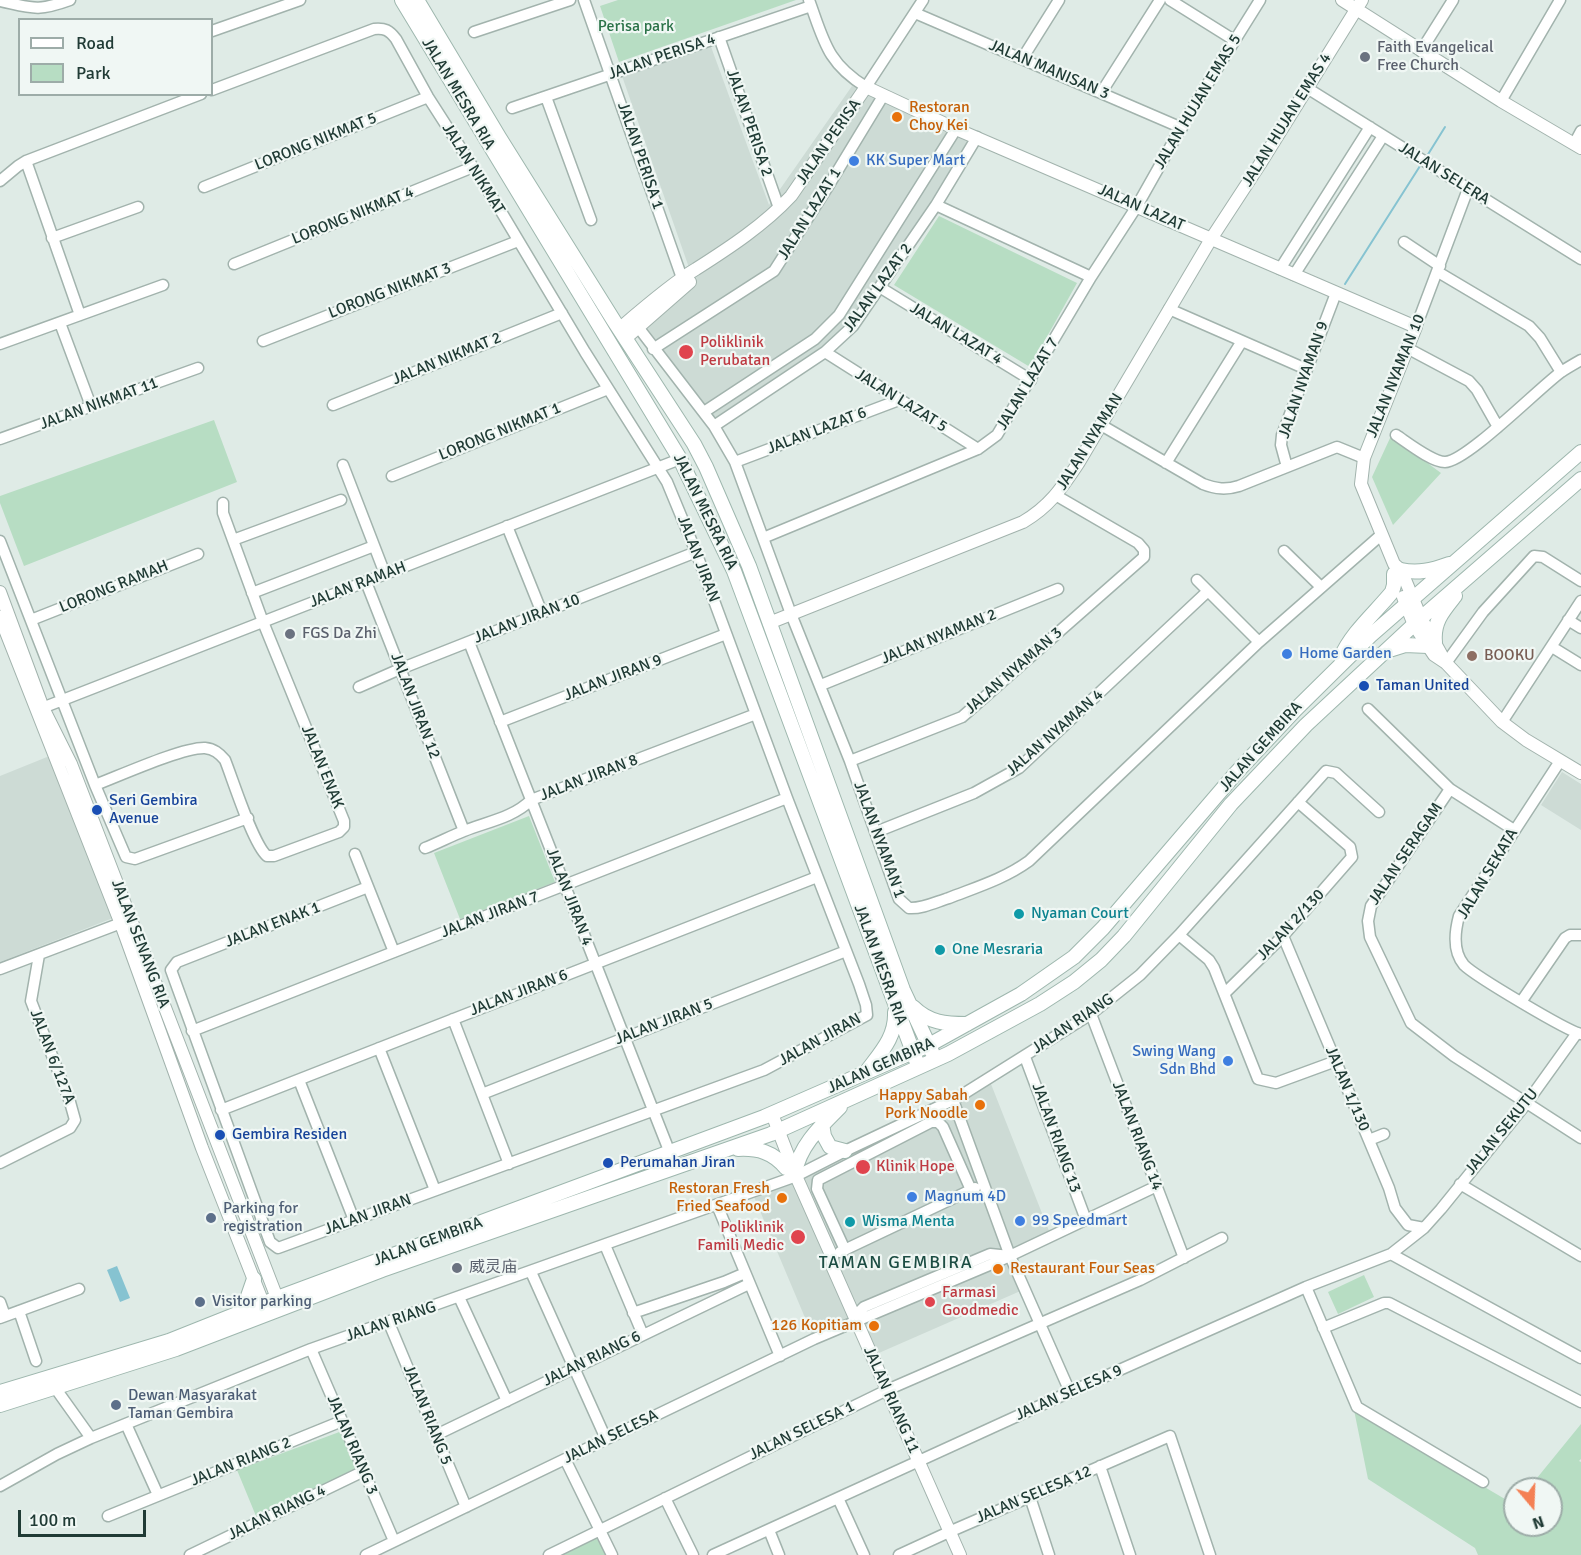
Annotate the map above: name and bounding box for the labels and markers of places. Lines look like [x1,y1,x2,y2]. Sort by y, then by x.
place label: Faith Evangelical Free Church [1377,38,1494,76]
marker: Faith Evangelical Free Church [1358,50,1372,64]
place label: Restoran Choy Kei [909,98,970,136]
marker: Restoran Choy Kei [890,110,904,124]
place label: KK Super Mart [866,151,965,171]
marker: KK Super Mart [847,154,861,168]
place label: Poliklinik Perubatan [700,333,770,371]
marker: Poliklinik Perubatan [677,343,695,361]
place label: FGS Da Zhi [302,624,377,644]
marker: FGS Da Zhi [283,627,297,641]
place label: Home Garden [1299,644,1392,664]
place label: BOOKU [1484,646,1535,666]
marker: Home Garden [1280,647,1294,661]
marker: BOOKU [1465,649,1479,663]
place label: Taman United [1376,676,1470,696]
marker: Taman United [1357,679,1371,693]
place label: Seri Gembira Avenue [109,791,198,829]
marker: Seri Gembira Avenue [90,803,104,817]
place label: Nyaman Court [1031,904,1129,924]
marker: Nyaman Court [1012,907,1026,921]
place label: One Mesraria [952,940,1043,960]
marker: One Mesraria [933,943,947,957]
place label: Swing Wang Sdn Bhd [1132,1042,1216,1080]
marker: Swing Wang Sdn Bhd [1221,1054,1235,1068]
place label: Happy Sabah Pork Noodle [879,1086,968,1124]
marker: Happy Sabah Pork Noodle [973,1098,987,1112]
place label: Gembira Residen [232,1125,347,1145]
marker: Gembira Residen [213,1128,227,1142]
place label: Perumahan Jiran [620,1153,735,1173]
marker: Perumahan Jiran [601,1156,615,1170]
place label: Klinik Hope [876,1157,955,1177]
marker: Klinik Hope [854,1158,872,1176]
place label: Restoran Fresh Fried Seafood [668,1179,770,1217]
place label: Magnum 4D [924,1187,1006,1207]
marker: Magnum 4D [905,1190,919,1204]
marker: Restoran Fresh Fried Seafood [775,1191,789,1205]
place label: Parking for registration [223,1199,303,1237]
marker: Parking for registration [204,1211,218,1225]
place label: 99 Speedmart [1032,1211,1127,1231]
place label: Wisma Menta [862,1212,955,1232]
marker: 99 Speedmart [1013,1214,1027,1228]
marker: Wisma Menta [843,1215,857,1229]
place label: Poliklinik Famili Medic [697,1218,784,1256]
marker: Poliklinik Famili Medic [789,1228,807,1246]
place label: 威灵庙 [469,1258,517,1278]
place label: Restaurant Four Seas [1010,1259,1155,1279]
marker: 威灵庙 [450,1261,464,1275]
marker: Restaurant Four Seas [991,1262,1005,1276]
place label: Farmasi Goodmedic [942,1283,1018,1321]
place label: Visitor parking [212,1292,312,1312]
marker: Visitor parking [193,1295,207,1309]
marker: Farmasi Goodmedic [923,1295,937,1309]
place label: 126 Kopitiam [771,1316,862,1336]
marker: 126 Kopitiam [867,1319,881,1333]
place label: Dewan Masyarakat Taman Gembira [128,1386,257,1424]
marker: Dewan Masyarakat Taman Gembira [109,1398,123,1412]

